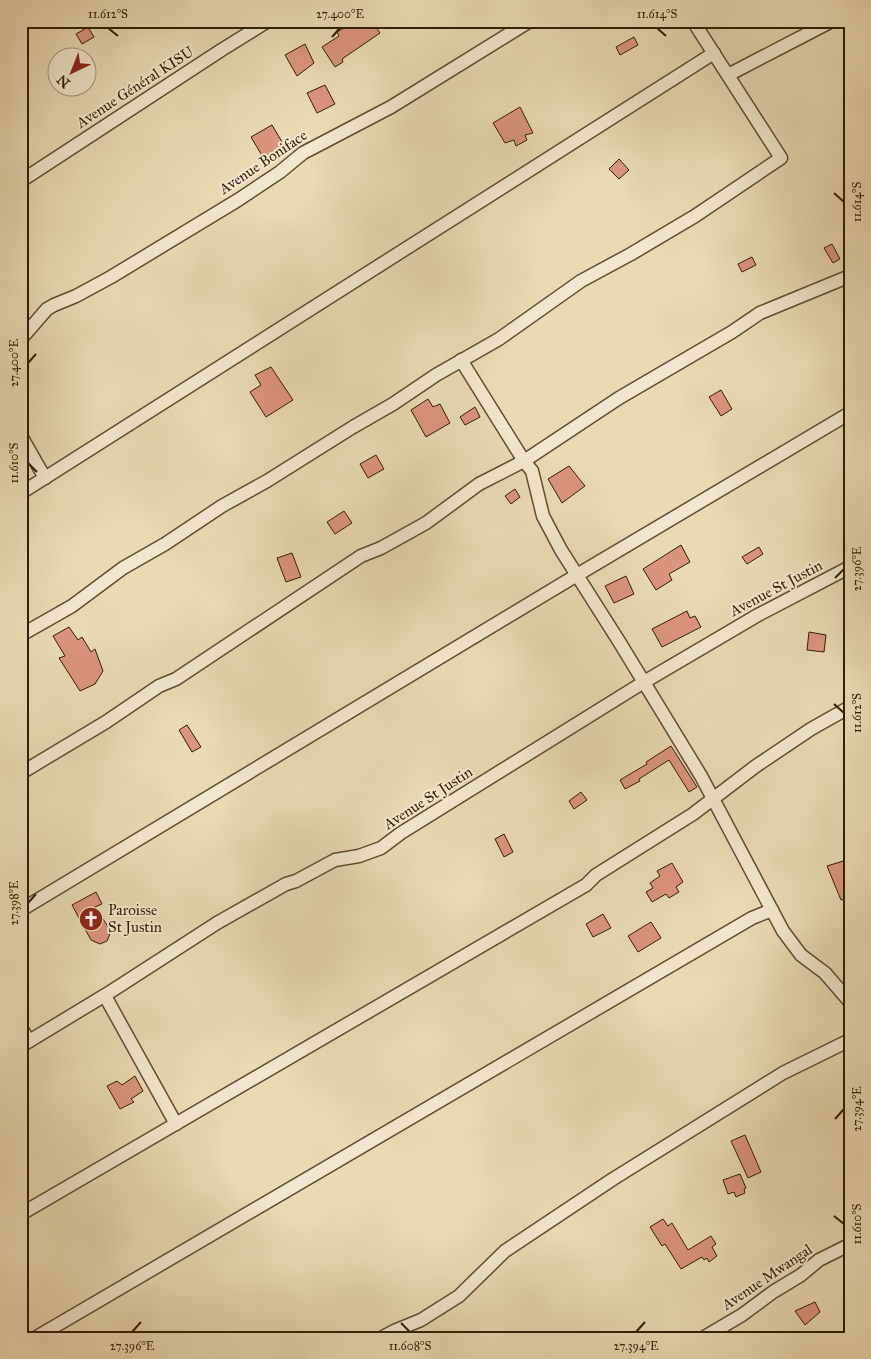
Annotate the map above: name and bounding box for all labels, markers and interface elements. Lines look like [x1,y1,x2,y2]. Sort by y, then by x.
text: 11.612°S [88,7,128,21]
text: 27.400°E [316,7,364,21]
text: 11.614°S [637,7,677,21]
street label: Avenue Général KISU [72,42,197,132]
north arrow [48,48,98,98]
text: N [53,71,74,91]
street label: Avenue Boniface [215,126,310,199]
text: 11.614°S [850,182,864,222]
text: 27.400°E [7,339,21,387]
text: 11.610°S [7,442,21,483]
text: 27.396°E [850,546,864,591]
street label: Avenue St Justin [726,556,826,621]
text: 11.612°S [850,693,864,733]
street label: Avenue St Justin [379,763,476,835]
text: 27.398°E [7,880,21,925]
place label: Paroisse St Justin [108,901,162,937]
church icon: Paroisse St Justin [78,906,104,932]
text: 27.394°E [850,1086,864,1132]
text: 11.610°S [850,1203,864,1244]
street label: Avenue Mwangal [718,1240,816,1314]
text: 27.396°E [110,1339,155,1353]
text: 11.608°S [389,1339,431,1353]
text: 27.394°E [613,1339,659,1353]

